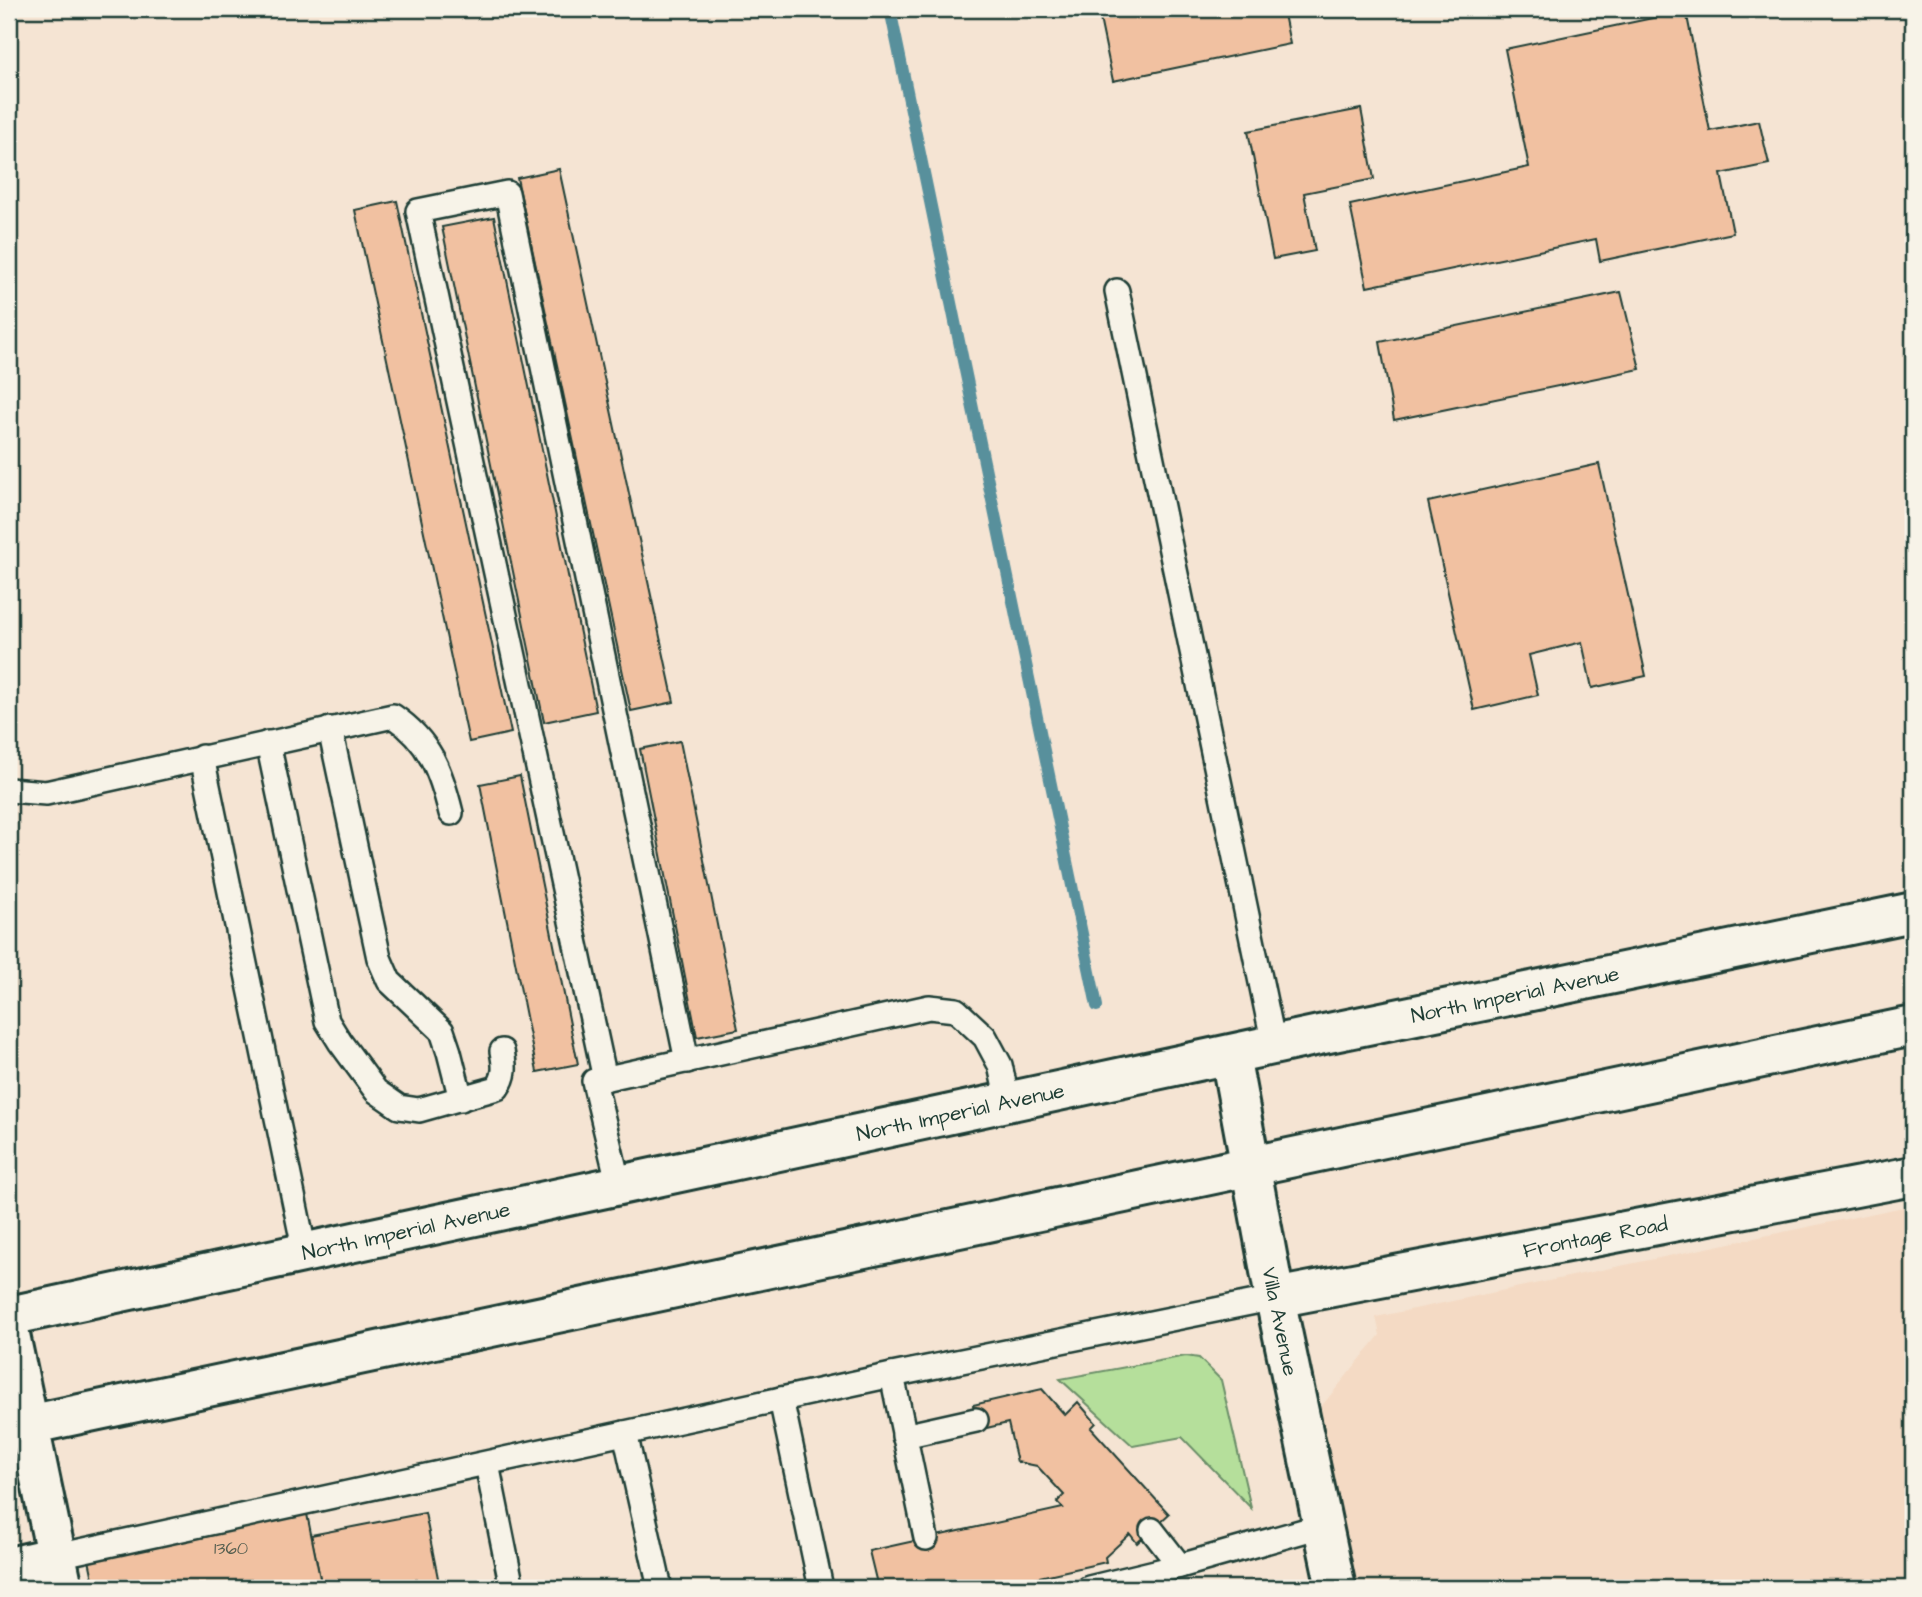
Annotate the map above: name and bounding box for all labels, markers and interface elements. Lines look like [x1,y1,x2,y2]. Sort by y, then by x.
street label: North Imperial Avenue [1408,959,1622,1030]
street label: North Imperial Avenue [854,1076,1067,1148]
street label: North Imperial Avenue [299,1194,513,1267]
street label: Frontage Road [1521,1209,1670,1265]
street label: Villa Avenue [1255,1265,1305,1378]
house number: 1360 [214,1536,248,1561]

